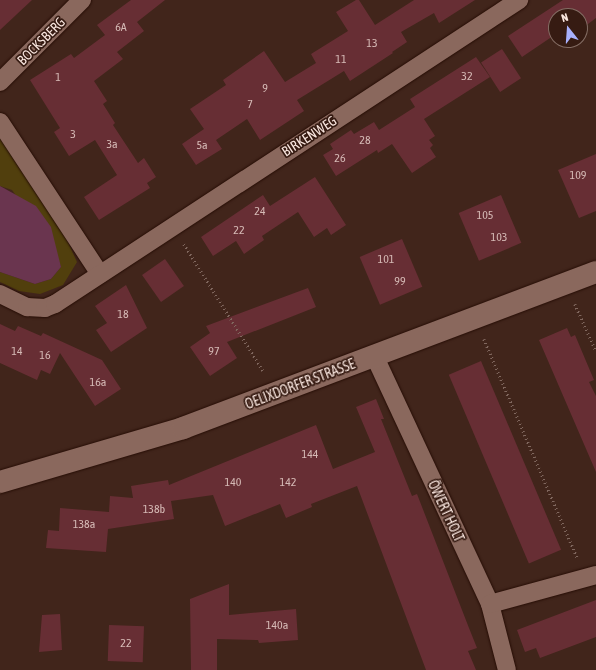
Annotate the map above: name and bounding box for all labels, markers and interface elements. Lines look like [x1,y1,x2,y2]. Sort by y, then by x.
north arrow [548,8,588,48]
text: N [560,11,570,24]
street label: BOCKSBERG [14,14,68,68]
house number: 6A [115,21,127,35]
house number: 13 [366,37,378,51]
house number: 11 [335,53,347,67]
house number: 32 [461,70,473,84]
house number: 1 [55,71,61,85]
house number: 9 [262,82,268,96]
house number: 7 [247,98,253,112]
street label: BIRKENWEG [279,112,339,160]
house number: 3 [70,128,76,142]
house number: 28 [359,134,371,148]
house number: 3a [106,138,118,152]
house number: 5a [196,139,208,153]
house number: 26 [334,152,346,166]
house number: 109 [570,169,586,183]
house number: 24 [254,205,266,219]
house number: 105 [477,209,493,223]
house number: 22 [233,224,245,238]
house number: 103 [491,231,507,245]
house number: 101 [378,253,394,267]
house number: 99 [394,275,406,289]
house number: 18 [117,308,129,322]
house number: 14 [11,345,23,359]
house number: 97 [208,345,220,359]
house number: 16 [39,349,51,363]
street label: OELIXDORFER STRASSE [243,355,357,413]
house number: 16a [90,376,106,390]
house number: 144 [302,448,318,462]
house number: 140 [225,476,241,490]
house number: 142 [280,476,296,490]
street label: ÖWERT HOLT [424,478,468,544]
house number: 138b [143,503,165,517]
house number: 138a [73,518,95,532]
house number: 140a [266,619,288,633]
house number: 22 [120,637,132,651]

